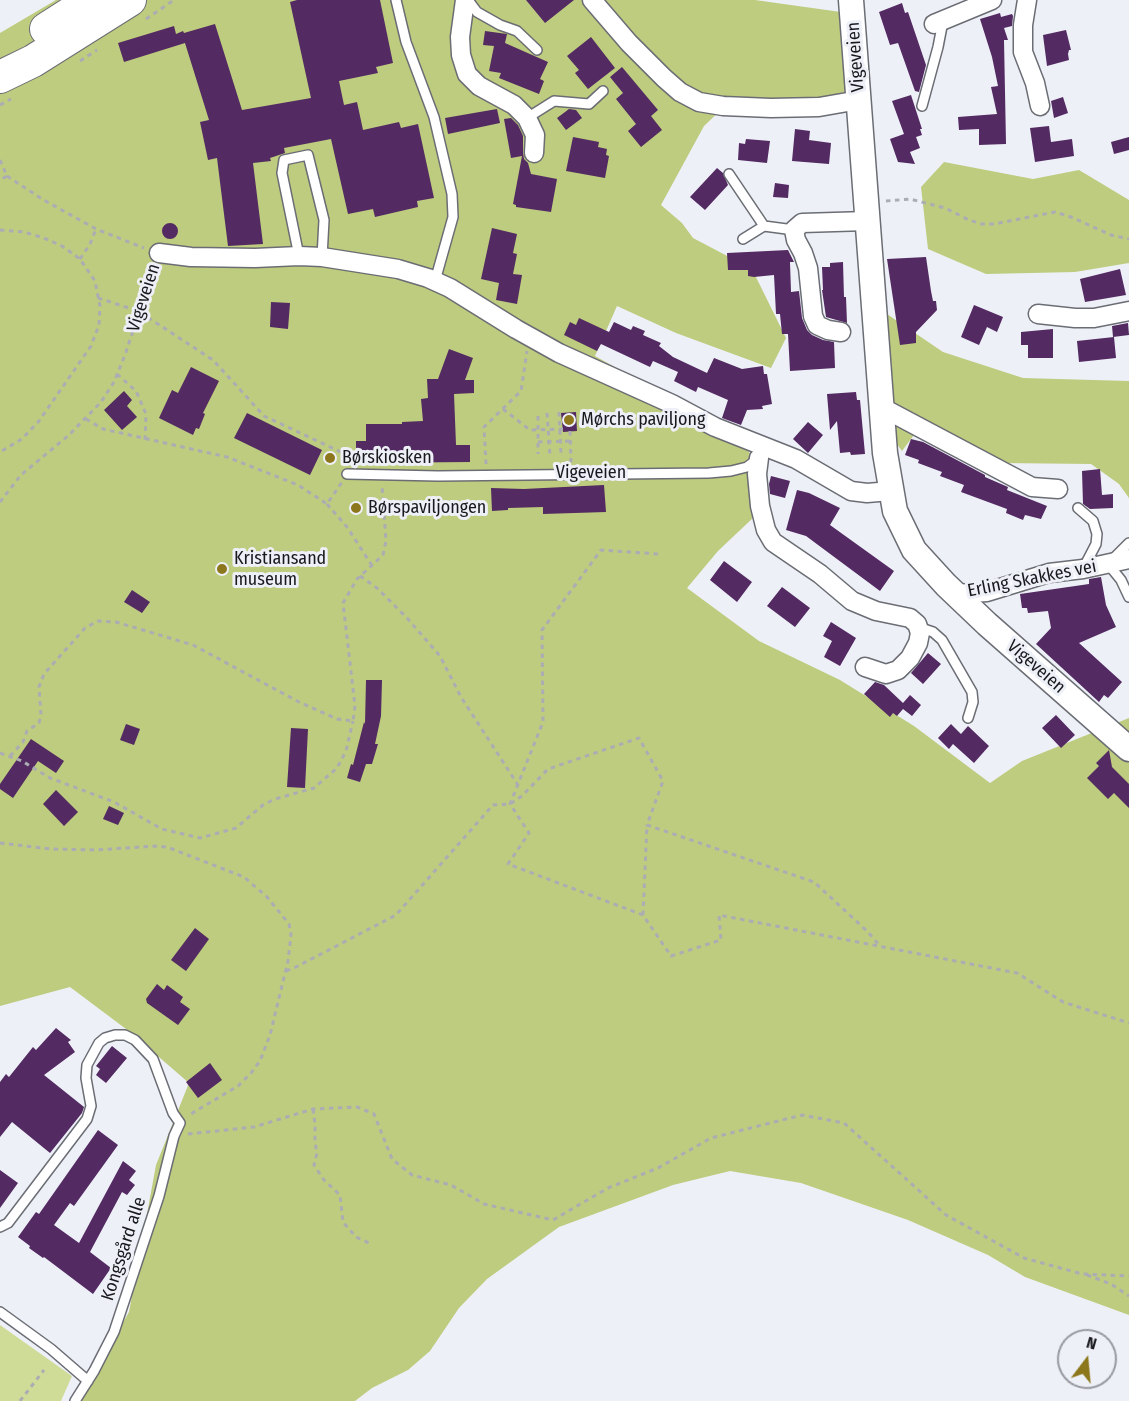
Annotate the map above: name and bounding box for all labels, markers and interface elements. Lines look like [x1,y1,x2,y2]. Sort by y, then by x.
street label: Vigeveien [843,21,869,93]
street label: Vigeveien [123,261,165,335]
place label: Mørchs paviljong [581,409,705,431]
marker: Mørchs paviljong [562,413,576,427]
place label: Børskiosken [342,447,432,469]
marker: Børskiosken [323,451,337,465]
street label: Vigeveien [556,462,626,484]
place label: Børspaviljongen [368,497,486,519]
marker: Børspaviljongen [349,501,363,515]
place label: Kristiansand museum [234,548,326,590]
street label: Erling Skakkes vei [966,556,1098,602]
marker: Kristiansand museum [215,562,229,576]
street label: Vigeveien [1002,636,1070,698]
street label: Kongsgård alle [97,1194,151,1304]
north arrow [1057,1329,1117,1389]
text: N [1084,1333,1099,1354]

